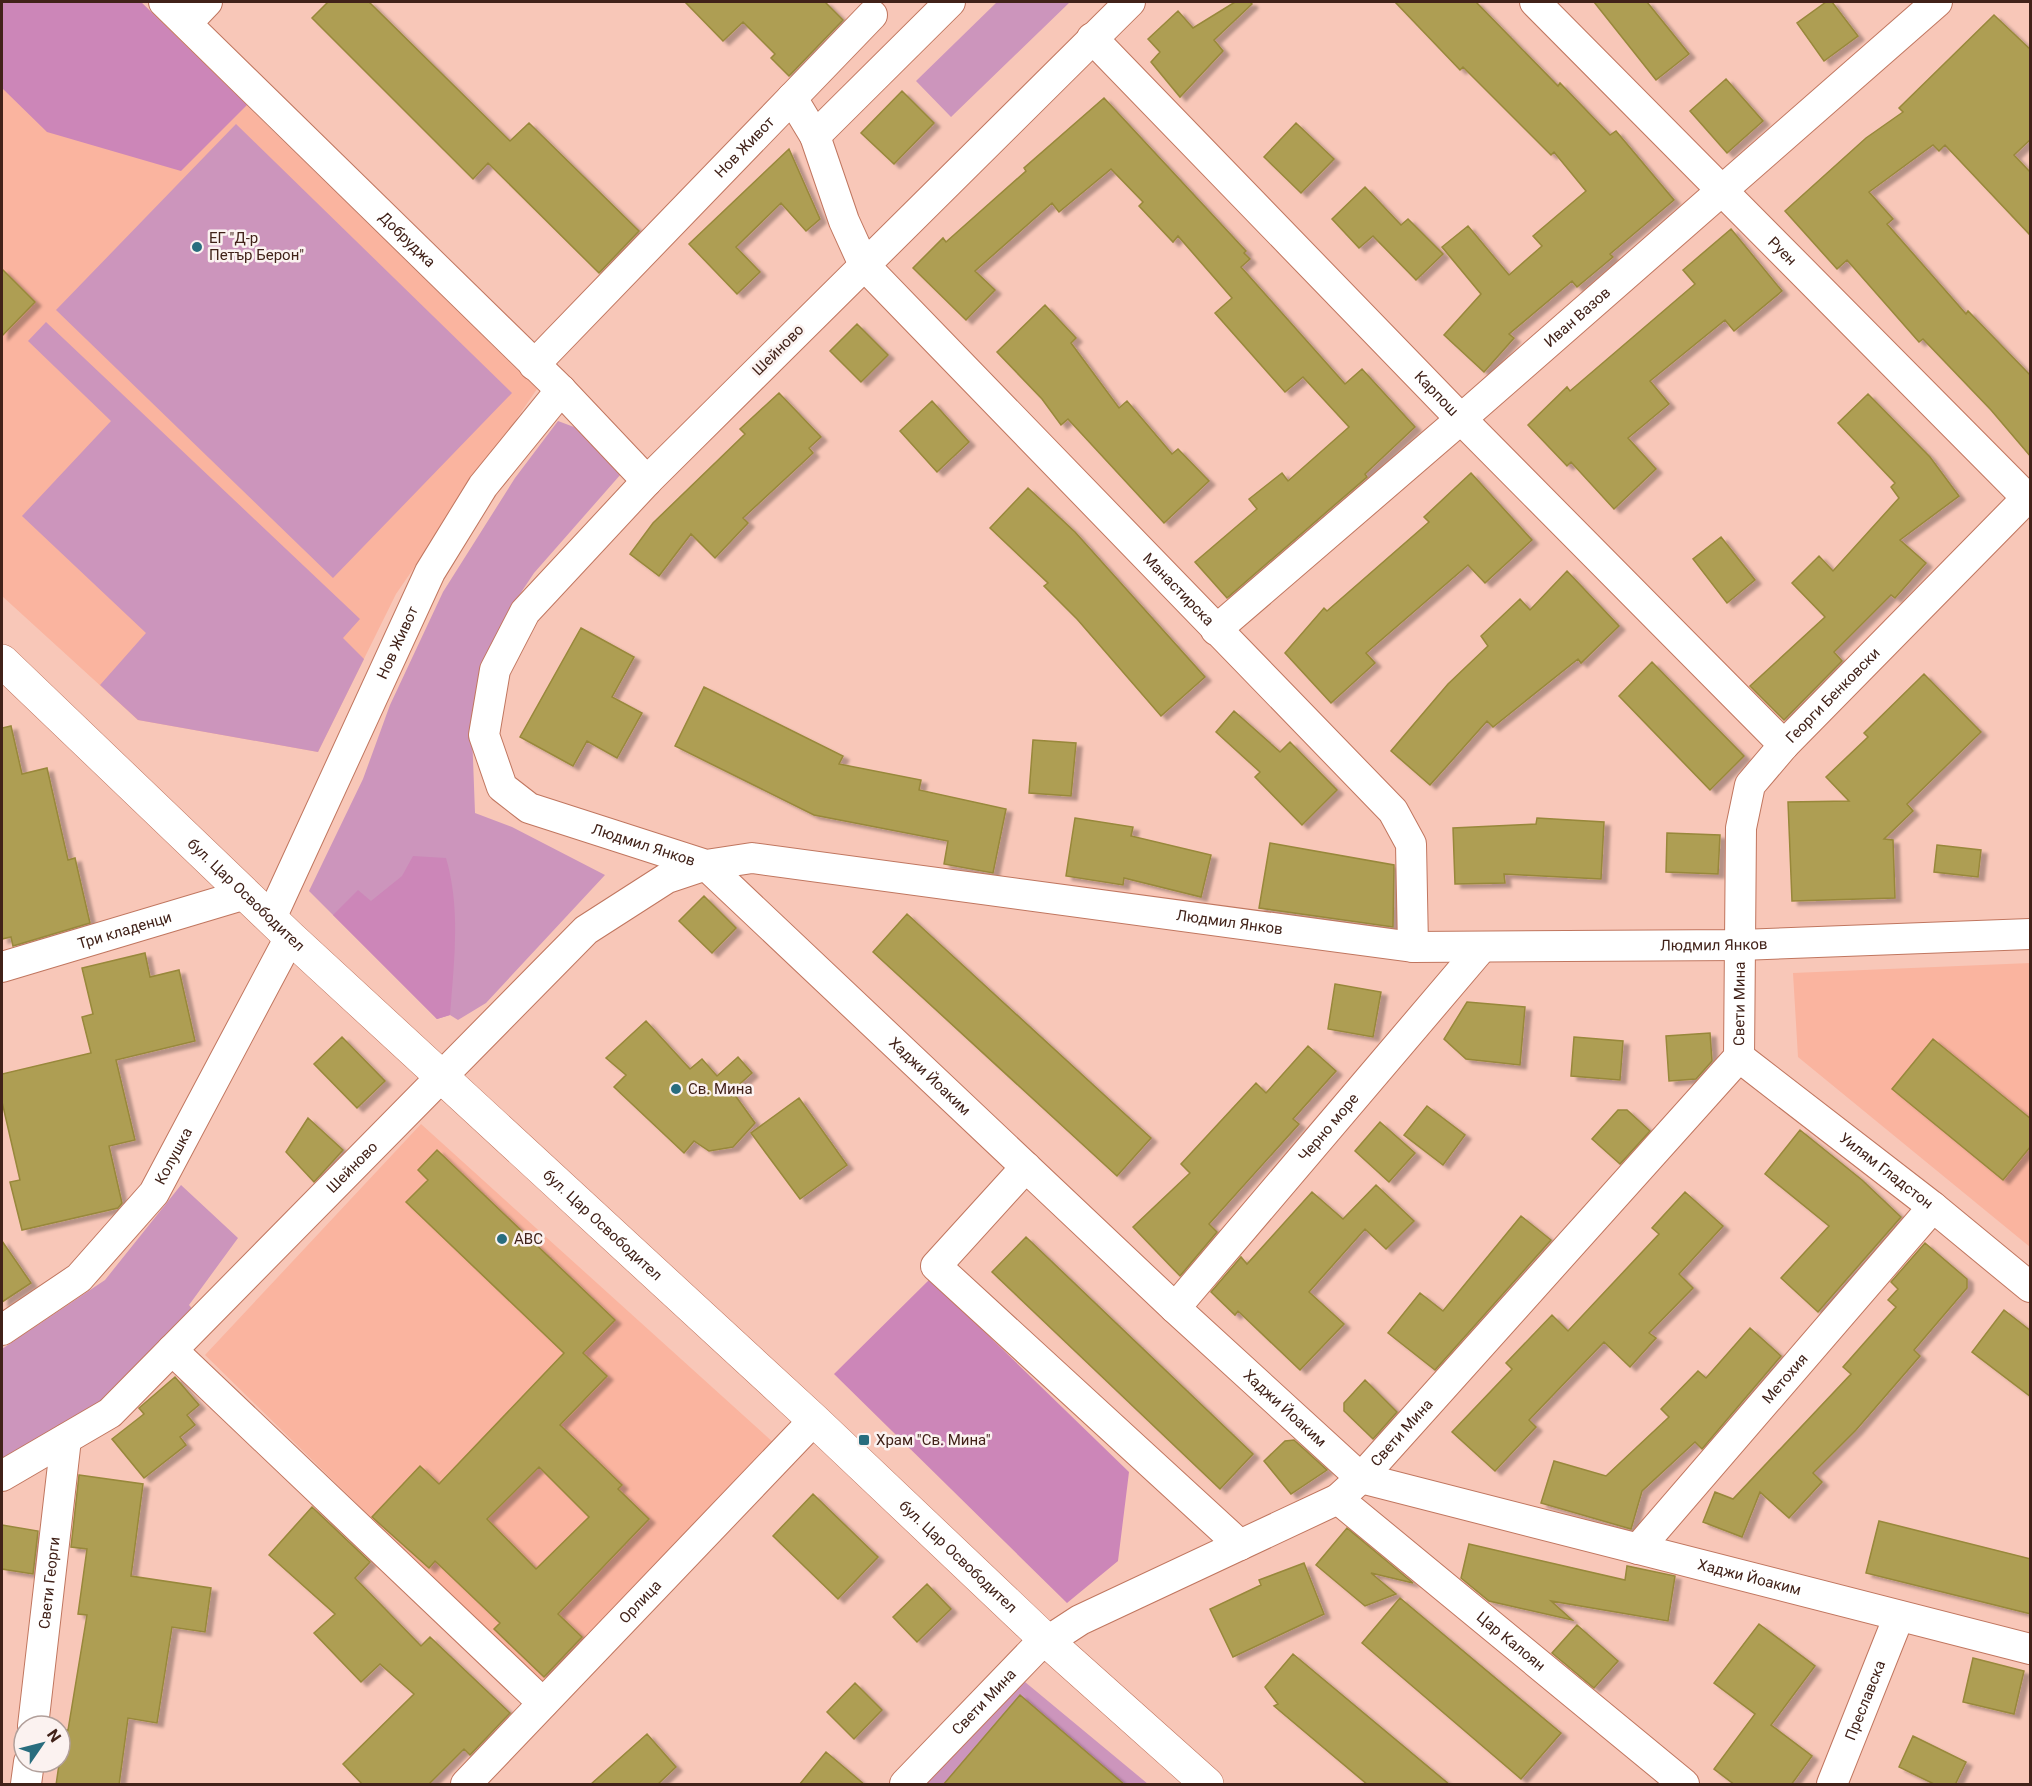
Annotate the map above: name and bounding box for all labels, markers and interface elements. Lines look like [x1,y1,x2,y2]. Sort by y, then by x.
street label: Нов Живот [711,113,778,181]
street label: Добруджа [375,208,439,271]
place label: ЕГ "Д-р Петър Берон" [209,229,304,264]
street label: Руен [1764,233,1800,269]
marker: ЕГ "Д-р Петър Берон" [190,240,204,254]
street label: Иван Вазов [1541,283,1614,351]
street label: Шейново [749,321,807,379]
street label: Карпош [1411,367,1462,420]
street label: Манастирска [1139,549,1218,630]
street label: Нов Живот [373,603,422,682]
street label: Георги Бенковски [1782,644,1884,747]
street label: Людмил Янков [590,820,697,870]
street label: бул. Цар Освободител [184,835,308,955]
street label: Людмил Янков [1175,906,1284,938]
street label: Три кладенци [75,908,174,953]
street label: Людмил Янков [1660,935,1768,954]
street label: Свети Мина [1730,962,1749,1046]
street label: Хаджи Йоаким [885,1034,975,1119]
place label: Св. Мина [688,1080,753,1098]
marker: Св. Мина [669,1082,683,1096]
street label: Черно море [1295,1090,1363,1165]
street label: Колушка [151,1125,196,1188]
street label: Уилям Гладстон [1836,1129,1937,1213]
street label: Шейново [323,1138,381,1197]
street label: бул. Цар Освободител [539,1166,666,1284]
place label: ABC [514,1230,543,1248]
marker: ABC [495,1232,509,1246]
street label: Метохия [1758,1350,1812,1407]
street label: Хаджи Йоаким [1240,1366,1330,1451]
street label: Свети Мина [1367,1395,1437,1470]
place label: Храм "Св. Мина" [876,1431,991,1449]
marker: Храм "Св. Мина" [857,1433,871,1447]
street label: бул. Цар Освободител [895,1497,1021,1617]
street label: Свети Георги [35,1536,64,1630]
street label: Хаджи Йоаким [1696,1555,1803,1599]
street label: Орлица [615,1576,665,1627]
street label: Цар Калоян [1473,1608,1549,1675]
street label: Преславска [1841,1658,1889,1743]
street label: Свети Мина [948,1665,1020,1739]
north arrow [12,1714,72,1774]
text: N [43,1726,65,1746]

